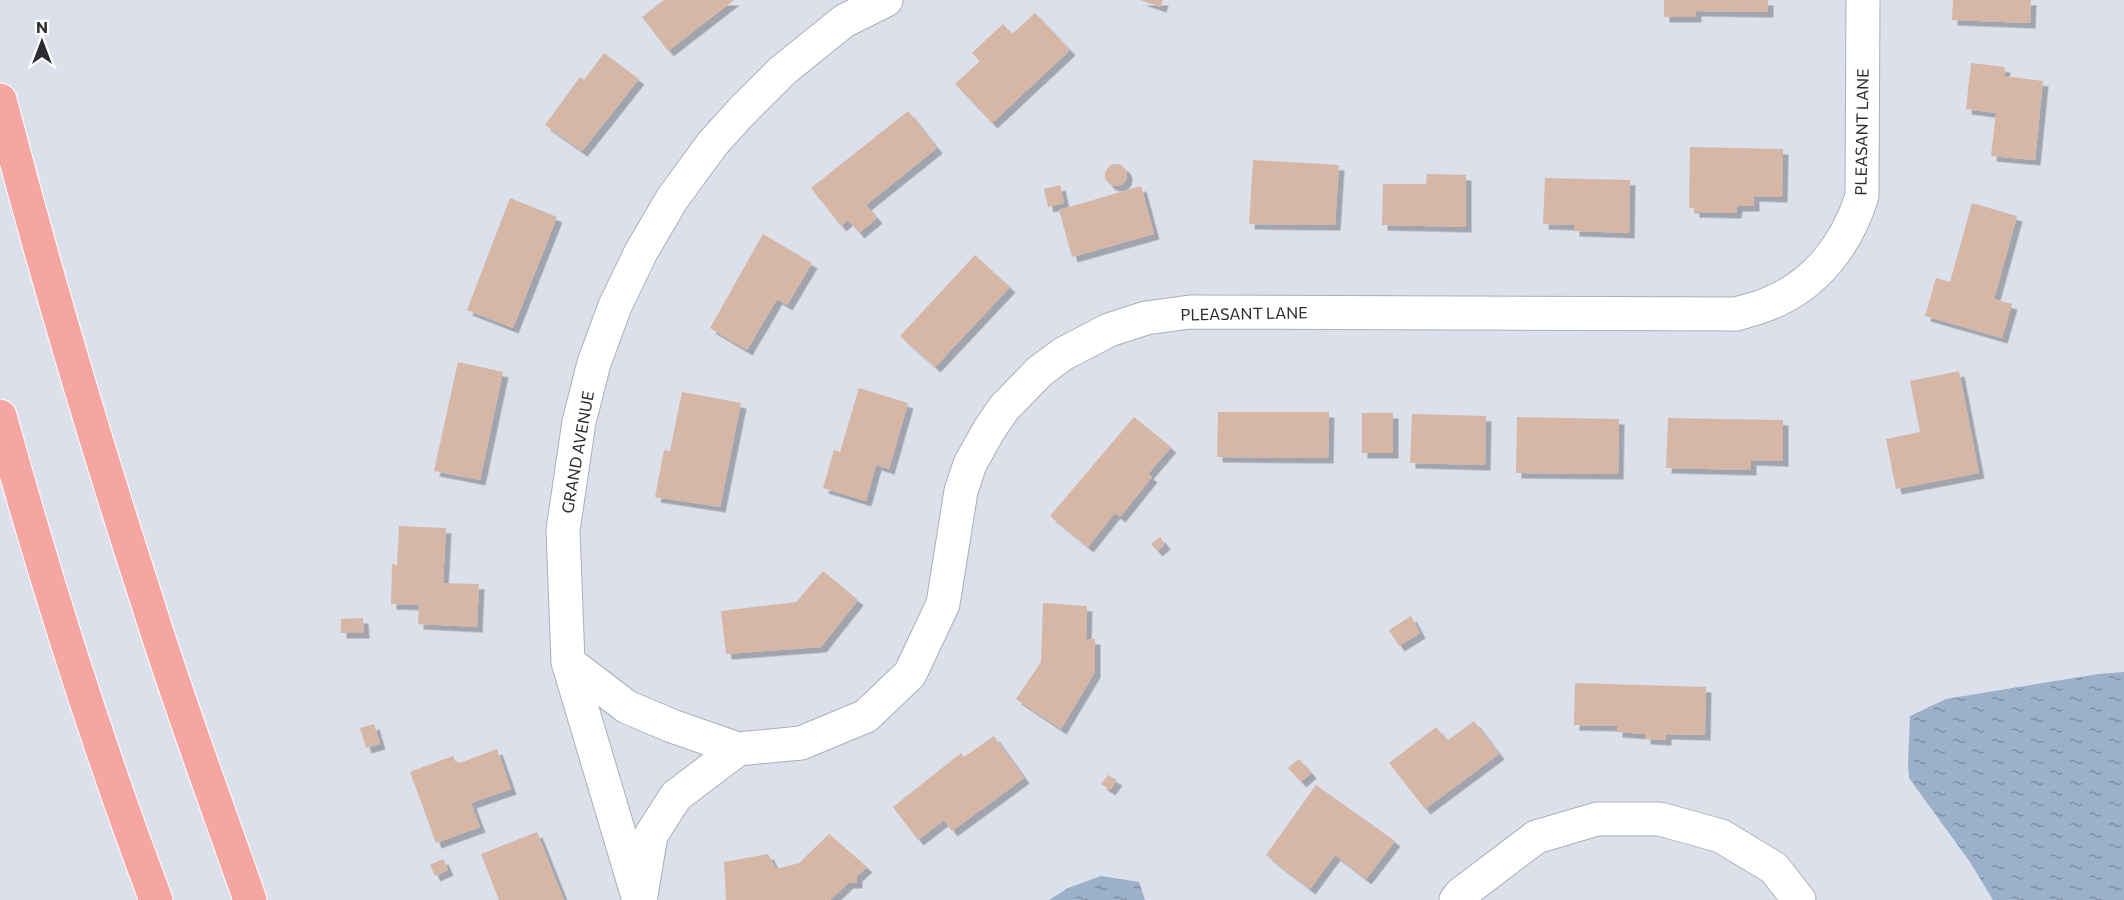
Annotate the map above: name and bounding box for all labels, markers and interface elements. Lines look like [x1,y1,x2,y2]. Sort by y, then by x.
north arrow [12,12,72,72]
text: N [36,17,48,36]
street label: PLEASANT LANE [1850,68,1872,196]
street label: PLEASANT LANE [1180,302,1308,324]
street label: GRAND AVENUE [557,389,597,515]

